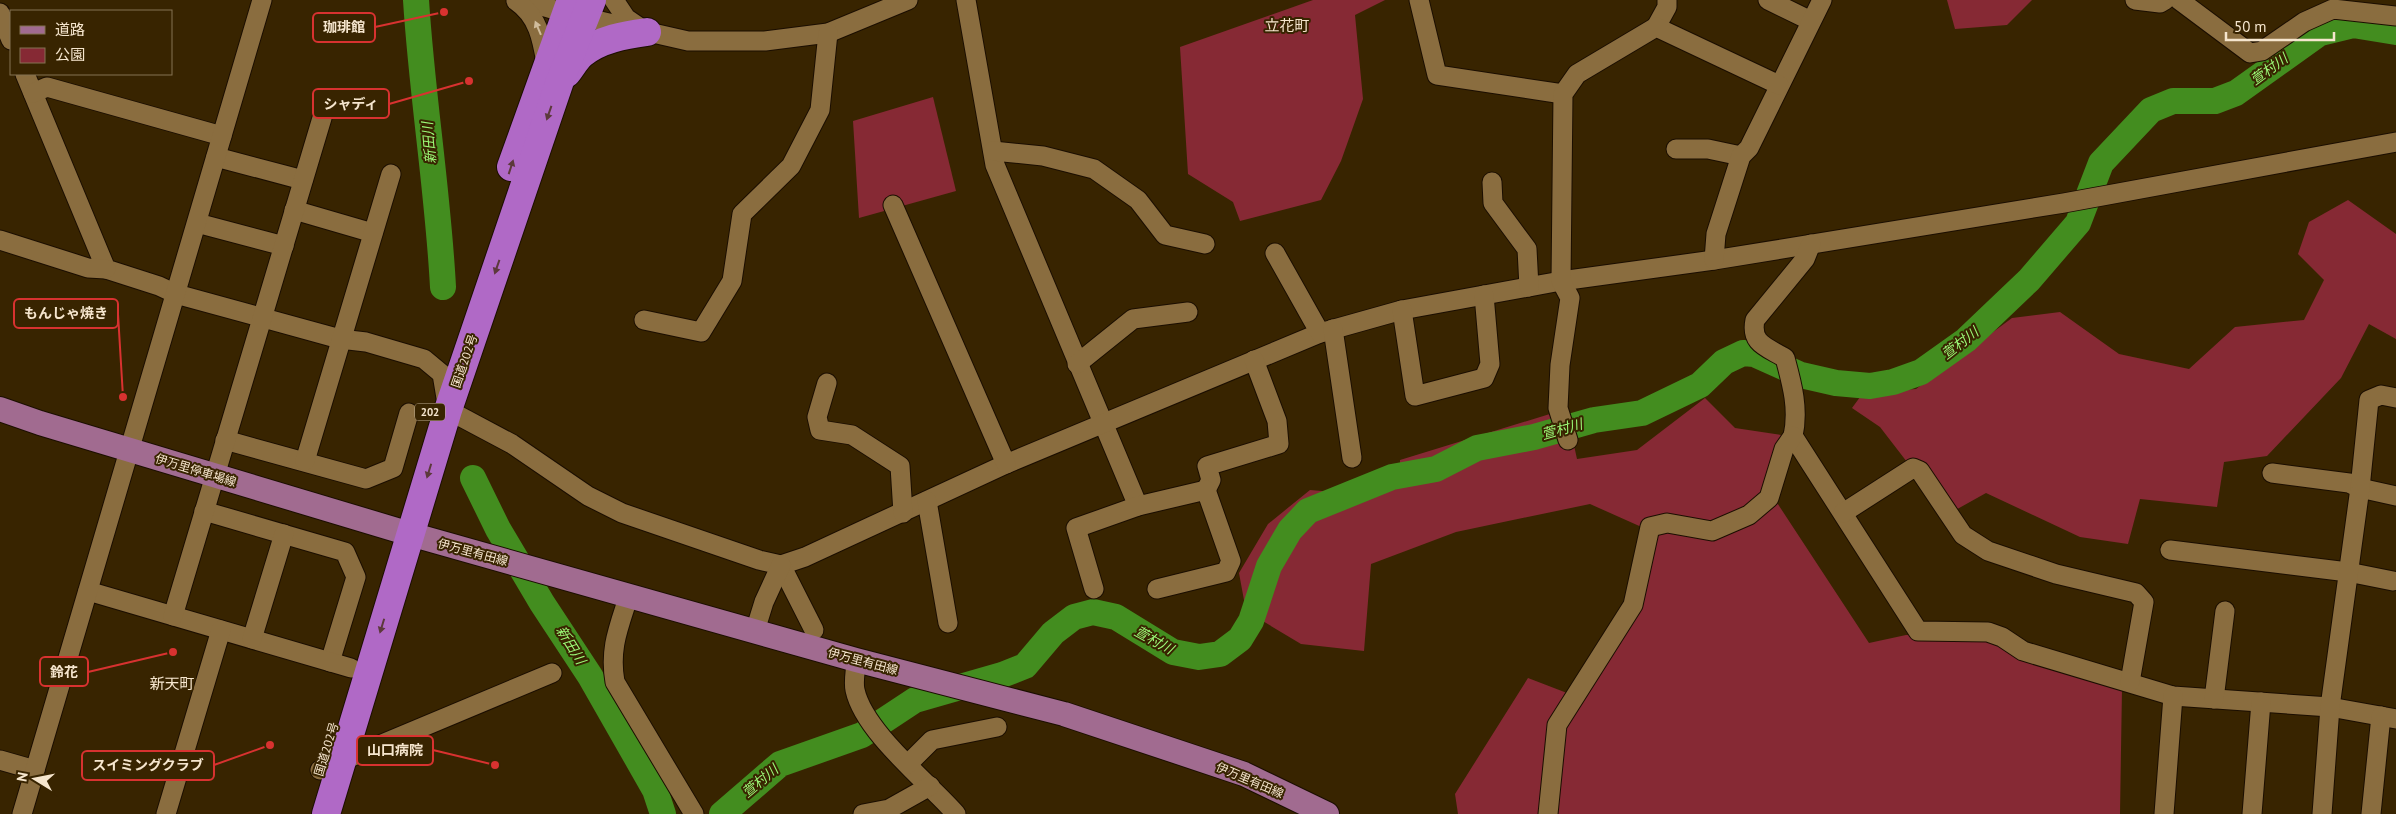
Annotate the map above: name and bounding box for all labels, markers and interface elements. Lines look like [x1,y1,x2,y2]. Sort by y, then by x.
legend [10,10,172,75]
scale bar [2226,10,2334,42]
callout: 珈琲館 [313,13,375,42]
district label: 立花町 [1264,16,1310,35]
text: 50 m [2234,17,2267,36]
text: 珈琲館 [323,18,365,36]
text: 道路 [55,20,85,39]
one-way arrow [534,21,542,35]
text: 公園 [55,45,85,64]
water label: 萱村川 [2247,48,2293,89]
callout: シャディ [313,89,389,118]
text: シャディ [323,95,379,113]
one-way arrow [545,106,553,121]
water label: 新田川 [418,119,440,165]
one-way arrow [507,159,515,174]
one-way arrow [493,259,500,274]
callout: もんじゃ焼き [14,299,118,328]
text: もんじゃ焼き [24,304,108,322]
water label: 萱村川 [1938,322,1984,363]
street label: 国道202号 [448,332,480,390]
road number: 202 [415,404,445,421]
water label: 萱村川 [1539,414,1587,443]
street label: 伊万里停車場線 [154,451,238,489]
one-way arrow [425,463,433,478]
street label: 伊万里有田線 [436,535,510,569]
one-way arrow [378,619,386,634]
water label: 新田川 [552,622,591,669]
water label: 萱村川 [1131,622,1178,659]
street label: 伊万里有田線 [826,644,900,678]
callout: 鈴花 [40,657,88,686]
text: 鈴花 [50,663,78,681]
district label: 新天町 [149,674,195,693]
street label: 国道202号 [311,720,341,778]
callout: 山口病院 [357,736,433,765]
text: 山口病院 [367,741,423,759]
callout: スイミングクラブ [82,751,214,780]
north arrow [10,754,60,804]
text: スイミングクラブ [92,756,204,774]
water label: 萱村川 [738,759,783,801]
street label: 伊万里有田線 [1214,759,1286,801]
text: N [13,771,32,783]

